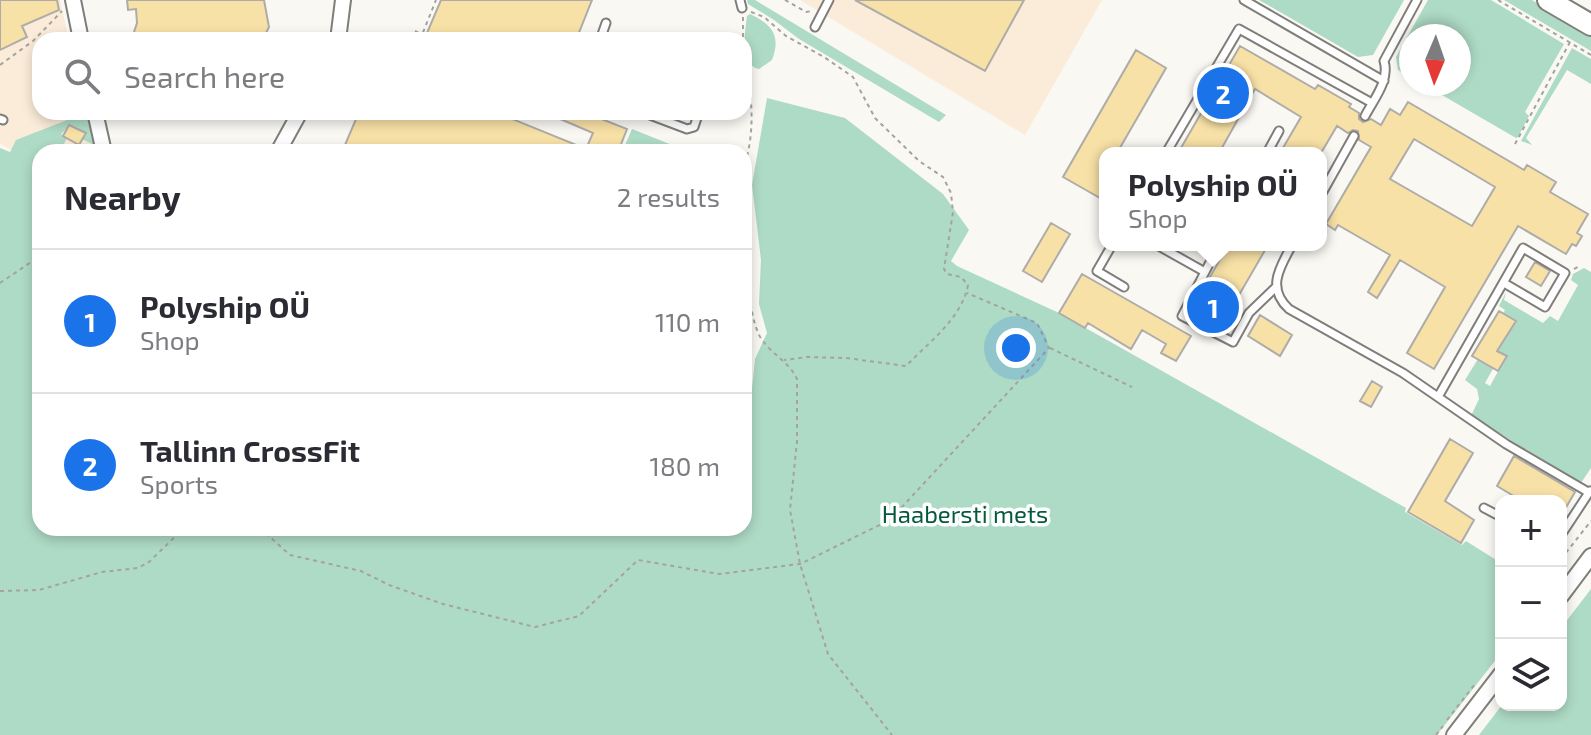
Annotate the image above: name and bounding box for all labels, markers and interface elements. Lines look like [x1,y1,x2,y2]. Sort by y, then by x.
north arrow [1399,24,1471,96]
search box [32,32,752,120]
icon: search [60,54,104,98]
text: Search here [124,58,285,94]
pin: 2 [1197,63,1249,123]
popup [1099,147,1327,251]
text: Polyship OÜ [1128,166,1298,202]
text: Nearby [64,176,181,217]
text: 2 results [617,181,720,212]
text: Shop [1128,202,1188,233]
pin: 1 [1187,277,1239,337]
text: Polyship OÜ [140,288,310,324]
text: 1 [84,306,96,337]
text: 110 m [655,306,720,337]
text: Shop [140,324,200,355]
your location [996,328,1036,368]
text: Tallinn CrossFit [140,432,360,468]
text: 2 [82,450,98,481]
text: 180 m [650,450,720,481]
text: Sports [140,468,218,499]
map controls [1495,495,1567,711]
button: + [1495,495,1567,567]
park label: Haabersti mets [882,499,1048,528]
button: − [1495,567,1567,639]
button: layers [1495,639,1567,711]

